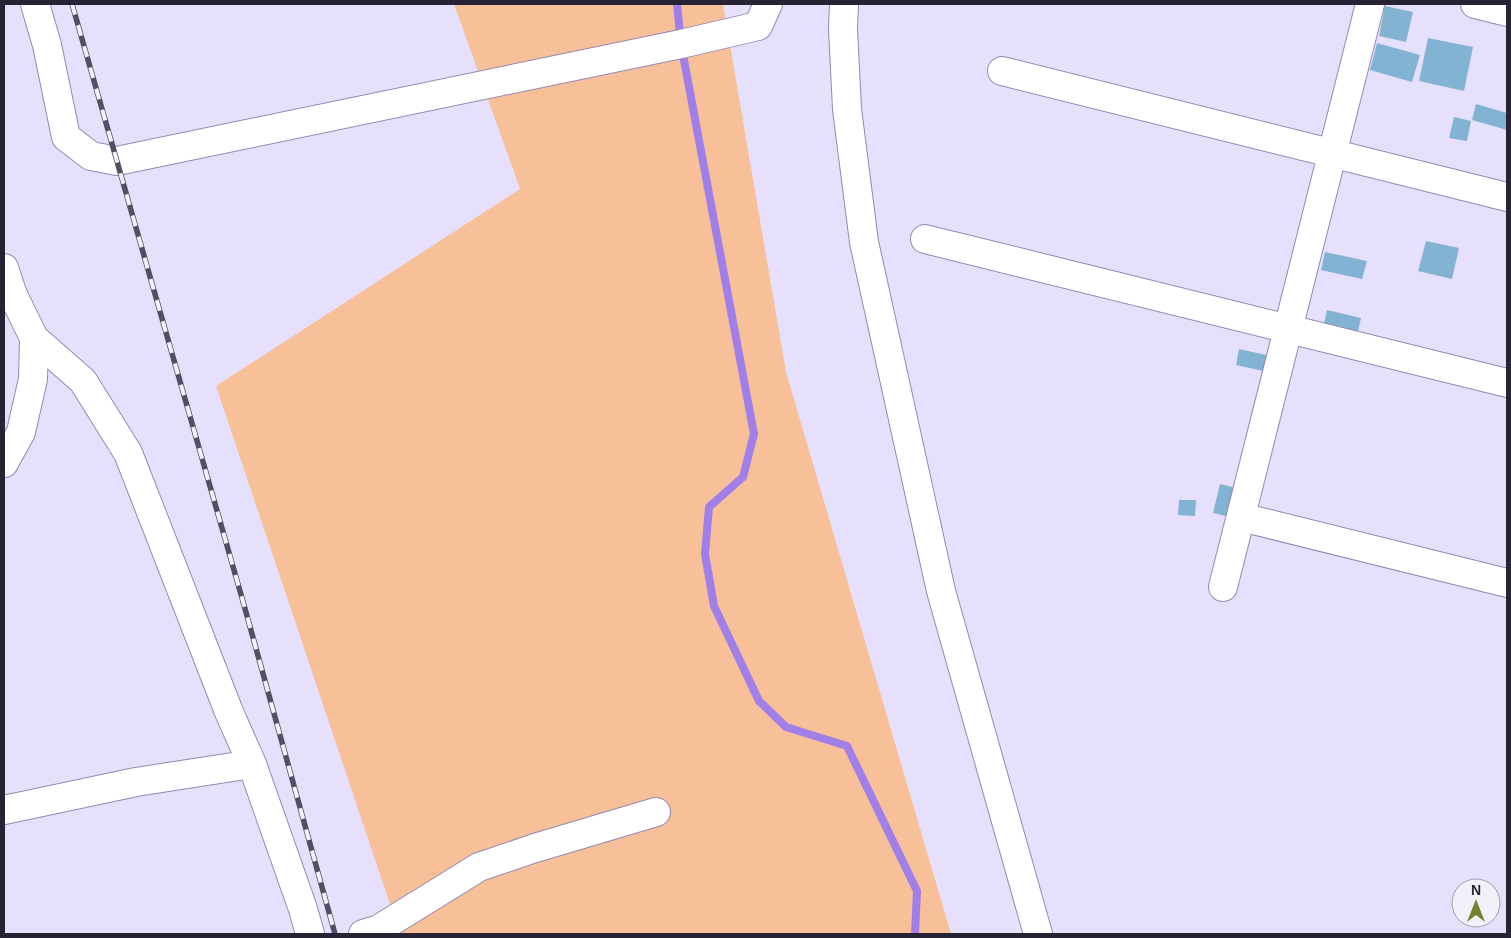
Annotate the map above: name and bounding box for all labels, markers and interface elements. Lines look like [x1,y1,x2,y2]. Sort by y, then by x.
north arrow [1451,878,1501,928]
text: N [1471,882,1481,898]

